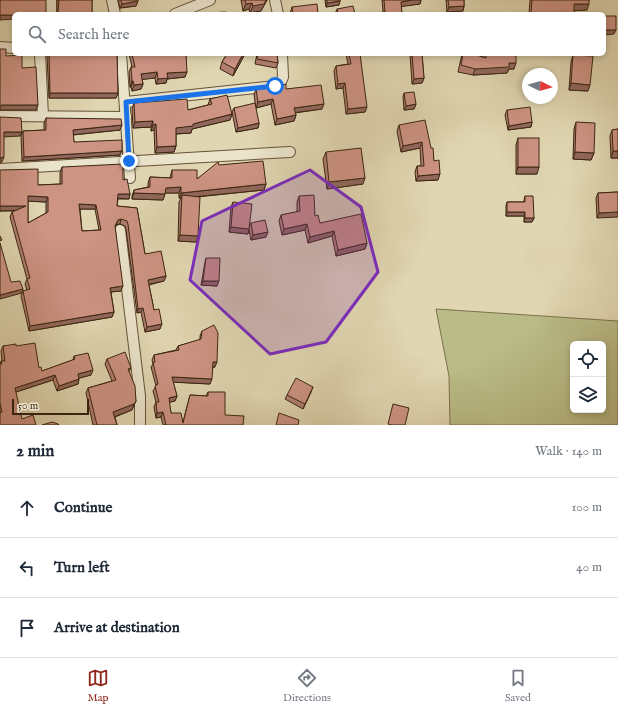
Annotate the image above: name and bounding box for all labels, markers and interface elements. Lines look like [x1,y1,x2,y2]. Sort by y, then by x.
search box [12,12,606,56]
icon: search [26,23,48,45]
text: Search here [58,25,129,44]
north arrow [522,68,558,104]
route start [266,77,284,95]
route end [120,152,138,170]
map controls [570,341,606,413]
button: locate [570,341,606,377]
button: layers [570,377,606,413]
scale bar [12,397,89,416]
text: 50 m [18,399,38,413]
text: 2 min [16,441,54,462]
text: Walk · 140 m [535,443,602,460]
icon: ahead [16,497,38,519]
text: Continue [54,498,112,517]
text: 100 m [572,499,602,516]
icon: left [16,557,38,579]
text: Turn left [54,558,110,577]
text: 40 m [576,559,602,576]
icon: arrive [16,617,38,639]
text: Arrive at destination [54,618,180,637]
tab: Map [87,667,109,705]
tab: Directions [283,667,331,705]
tab: Saved [505,667,531,705]

